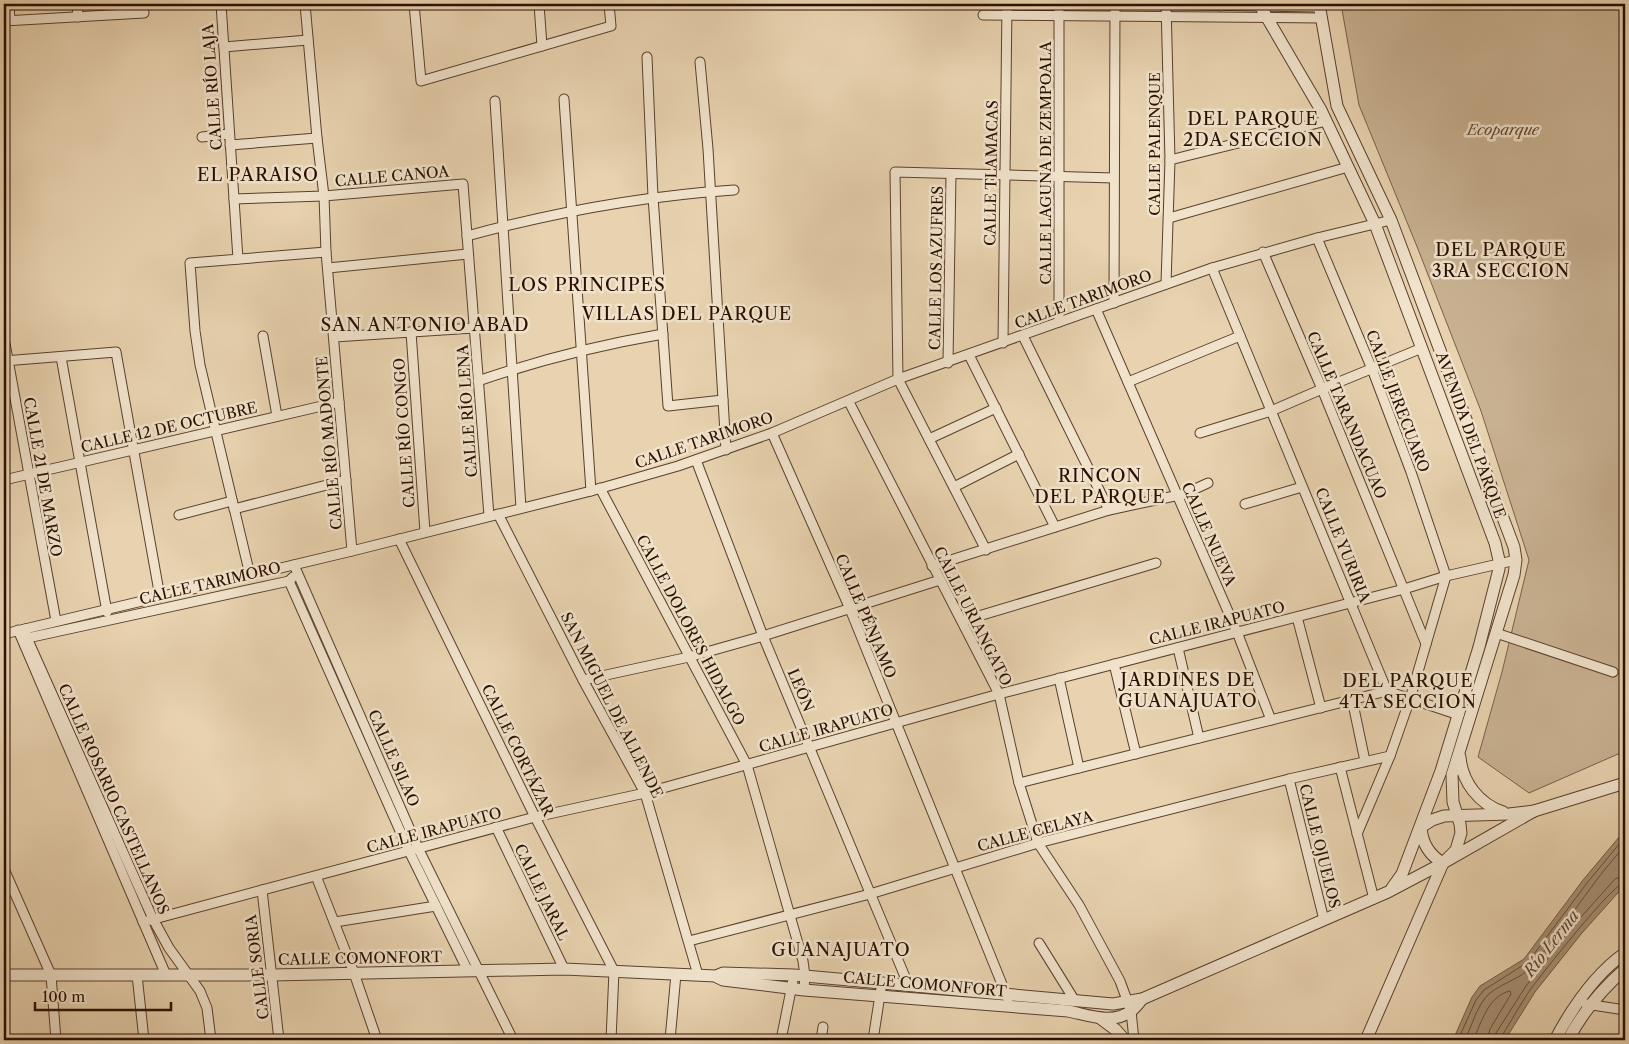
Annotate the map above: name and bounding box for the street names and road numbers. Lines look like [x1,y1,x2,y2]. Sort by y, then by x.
street label: CALLE RÍO LAJA [198,22,226,151]
street label: CALLE LAGUNA DE ZEMPOALA [1036,40,1055,285]
street label: CALLE PALENQUE [1145,72,1164,216]
street label: CALLE TLAMACAS [980,100,1002,246]
street label: CALLE CANOA [334,161,451,190]
street label: CALLE LOS AZUFRES [925,186,947,350]
street label: CALLE TARIMORO [1012,265,1154,333]
street label: CALLE JERECUARO [1362,327,1434,475]
street label: CALLE TARANDACUAO [1303,328,1391,502]
street label: CALLE RÍO LENA [453,343,481,478]
street label: AVENIDA DEL PARQUE [1432,348,1510,521]
street label: CALLE RÍO MADONTE [312,355,346,531]
street label: CALLE RÍO CONGO [389,357,419,509]
street label: CALLE 21 DE MARZO [20,396,66,558]
street label: CALLE 12 DE OCTUBRE [79,397,259,457]
street label: CALLE TARIMORO [632,407,776,473]
street label: CALLE NUEVA [1178,479,1241,590]
street label: CALLE YURIRIA [1311,485,1375,606]
street label: CALLE DOLORES HIDALGO [633,531,749,729]
street label: CALLE URIANGATO [930,543,1016,689]
street label: CALLE PÉNJAMO [831,551,901,681]
street label: CALLE TARIMORO [137,557,283,609]
street label: CALLE IRAPUATO [1147,597,1287,649]
street label: SAN MIGUEL DE ALLENDE [557,609,667,801]
street label: LEÓN [783,666,819,714]
street label: CALLE ROSARIO CASTELLANOS [54,681,174,917]
street label: CALLE CORTÁZAR [478,681,559,820]
street label: CALLE IRAPUATO [757,700,895,756]
street label: CALLE SILAO [364,707,424,809]
street label: CALLE OJUELOS [1295,782,1345,910]
street label: CALLE IRAPUATO [364,803,504,857]
street label: CALLE CELAYA [975,806,1096,856]
street label: CALLE JARAL [510,841,574,944]
street label: CALLE SORIA [241,913,273,1021]
street label: CALLE COMONFORT [278,947,443,969]
street label: CALLE COMONFORT [842,967,1008,1001]

